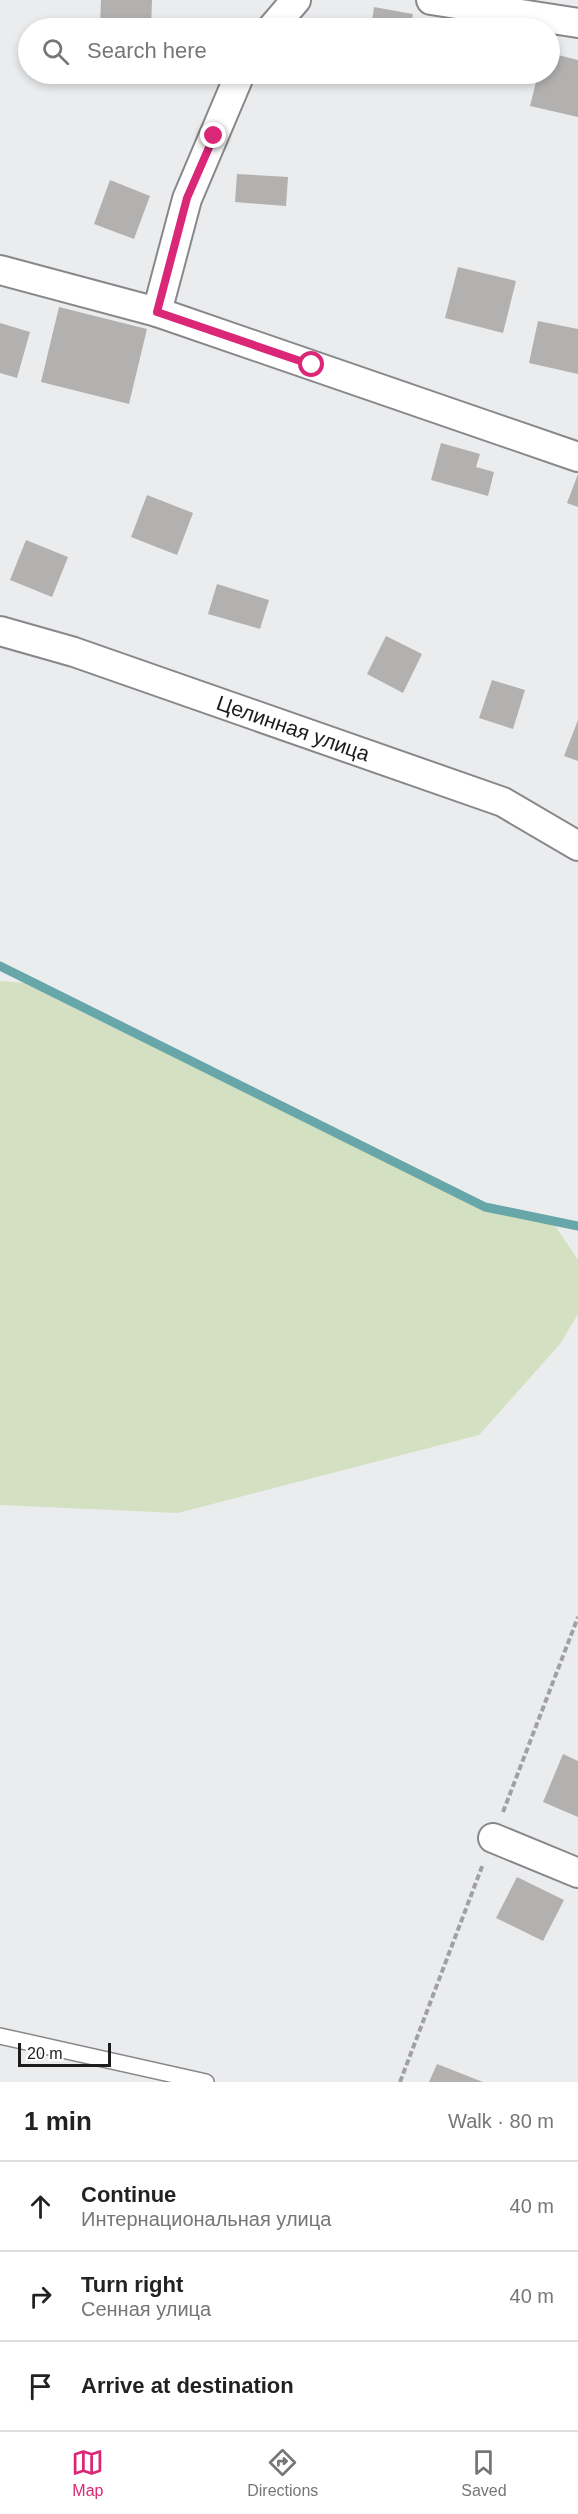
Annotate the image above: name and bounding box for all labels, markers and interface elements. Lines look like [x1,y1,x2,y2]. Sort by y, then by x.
search box [18,18,560,84]
icon: search [39,35,72,68]
text: Search here [87,38,207,63]
route end [200,122,226,148]
route start [298,351,324,377]
street label: Целинная улица [214,691,373,766]
scale bar [18,2040,111,2068]
text: 20 m [27,2045,63,2062]
text: 1 min [24,2106,92,2136]
text: Walk · 80 m [448,2110,554,2132]
text: Continue [81,2182,176,2207]
icon: ahead [24,2190,57,2223]
text: 40 m [510,2195,554,2217]
text: Интернациональная улица [81,2208,331,2230]
text: Turn right [81,2272,183,2297]
icon: right [24,2280,57,2313]
text: 40 m [510,2285,554,2307]
text: Сенная улица [81,2298,211,2320]
icon: arrive [24,2370,57,2403]
text: Arrive at destination [81,2373,294,2398]
tab: Map [71,2446,104,2500]
tab: Directions [247,2446,318,2500]
tab: Saved [461,2446,507,2500]

